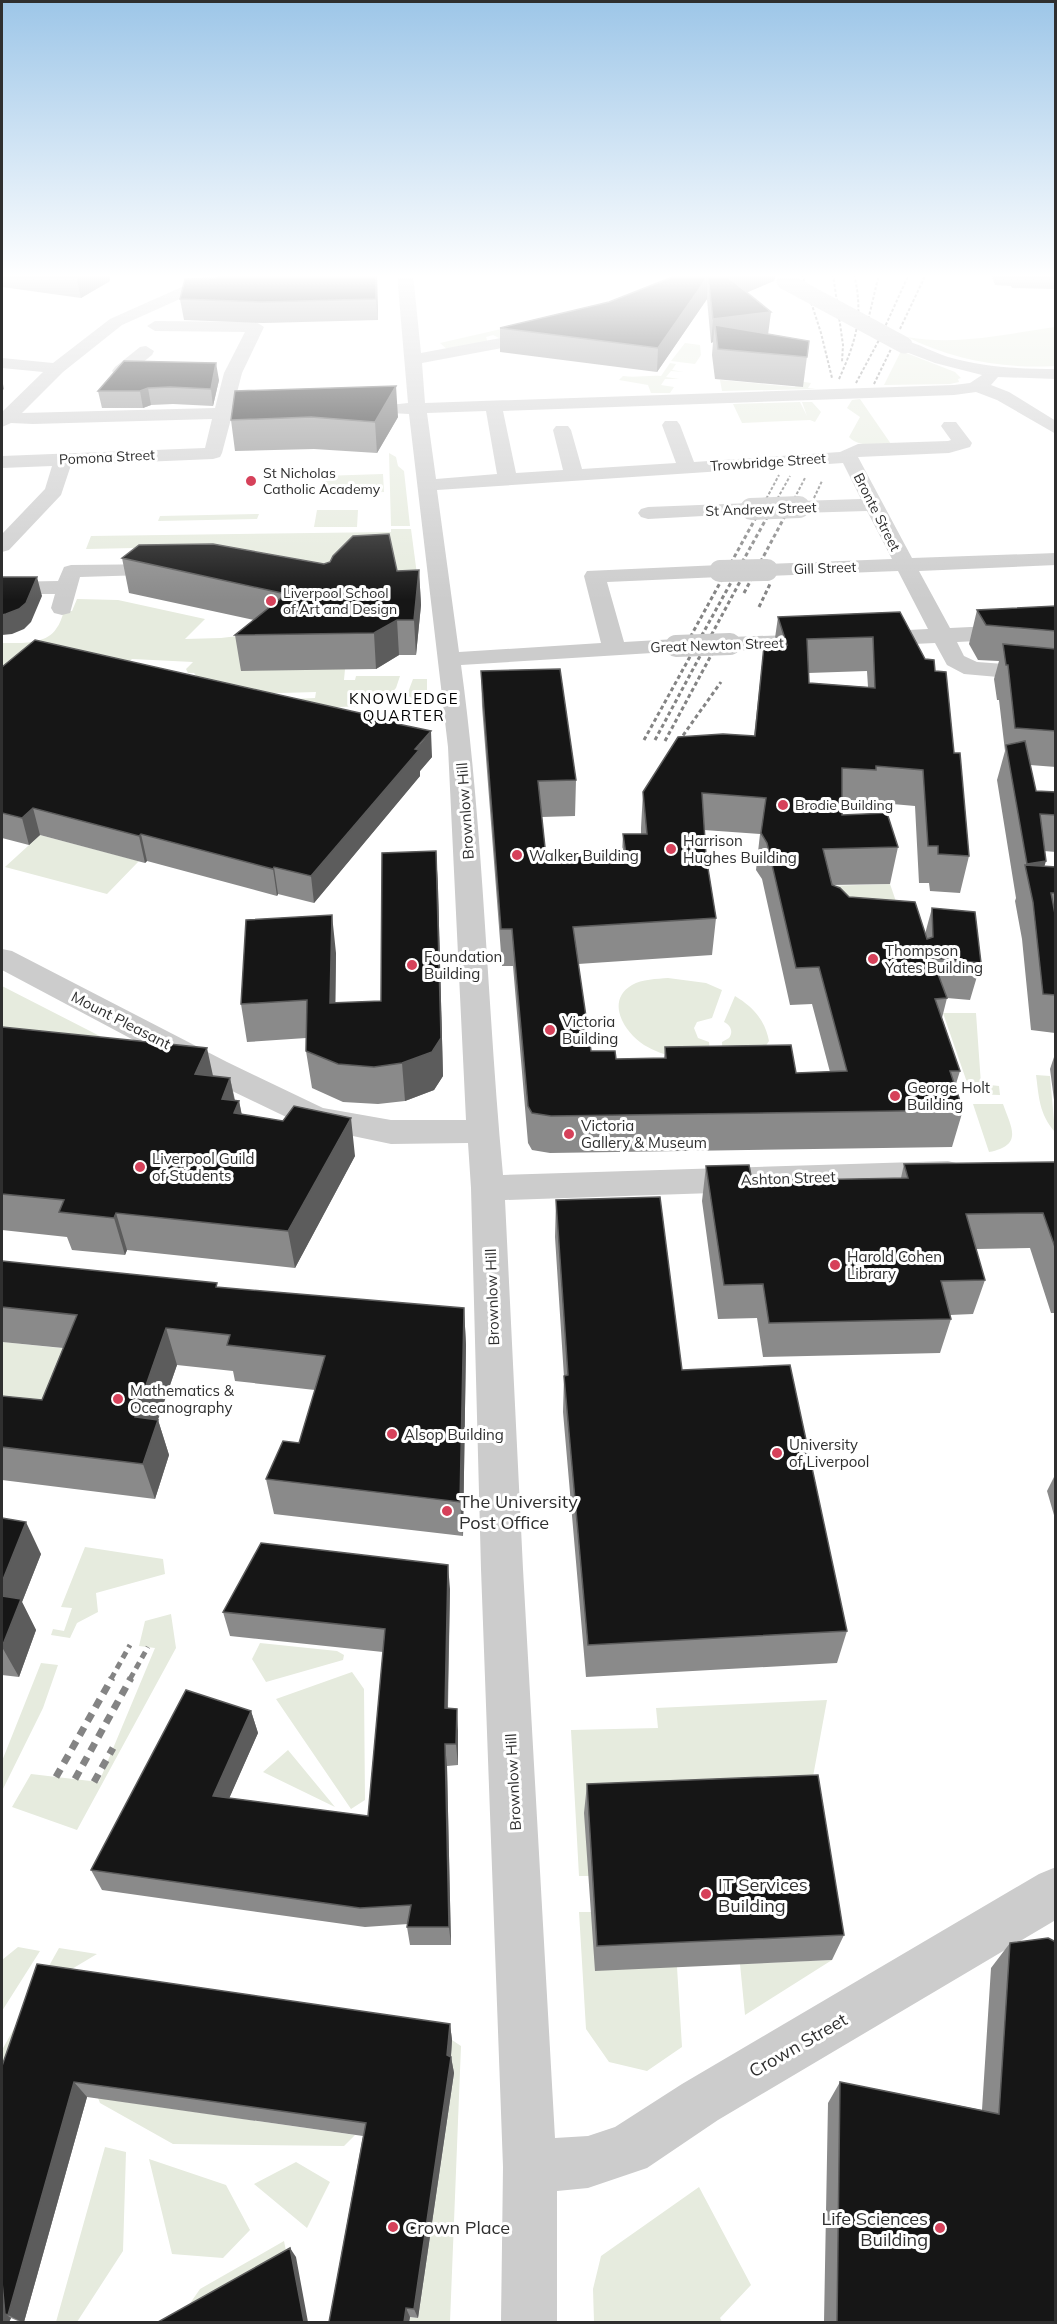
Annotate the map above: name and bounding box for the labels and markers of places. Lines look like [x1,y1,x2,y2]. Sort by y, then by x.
place label: St Nicholas Catholic Academy [263,464,381,498]
marker: St Nicholas Catholic Academy [244,474,258,488]
place label: Liverpool School of Art and Design [283,584,397,618]
marker: Liverpool School of Art and Design [264,594,278,608]
place label: Brodie Building [795,796,893,814]
marker: Brodie Building [776,798,790,812]
place label: Harrison Hughes Building [683,831,797,867]
marker: Harrison Hughes Building [664,842,678,856]
place label: Walker Building [529,846,639,865]
marker: Walker Building [510,848,524,862]
place label: Thompson Yates Building [884,941,983,977]
place label: Foundation Building [424,947,502,983]
marker: Thompson Yates Building [866,952,880,966]
marker: Foundation Building [405,958,419,972]
place label: Victoria Building [562,1012,618,1048]
marker: Victoria Building [543,1023,557,1037]
place label: George Holt Building [907,1078,990,1114]
marker: George Holt Building [888,1089,902,1103]
place label: Victoria Gallery & Museum [581,1116,707,1152]
marker: Victoria Gallery & Museum [562,1127,576,1141]
place label: Liverpool Guild of Students [152,1149,255,1185]
marker: Liverpool Guild of Students [133,1160,147,1174]
place label: Harold Cohen Library [847,1247,942,1283]
marker: Harold Cohen Library [828,1258,842,1272]
place label: Mathematics & Oceanography [130,1381,235,1417]
marker: Mathematics & Oceanography [111,1392,125,1406]
place label: Alsop Building [404,1425,504,1444]
marker: Alsop Building [385,1427,399,1441]
place label: University of Liverpool [789,1435,869,1471]
marker: University of Liverpool [770,1446,784,1460]
place label: The University Post Office [459,1490,578,1534]
marker: The University Post Office [440,1504,454,1518]
place label: IT Services Building [718,1873,808,1917]
marker: IT Services Building [699,1887,713,1901]
place label: Life Sciences Building [821,2207,928,2251]
place label: Crown Place [405,2216,510,2239]
marker: Crown Place [386,2220,400,2234]
marker: Life Sciences Building [933,2221,947,2235]

